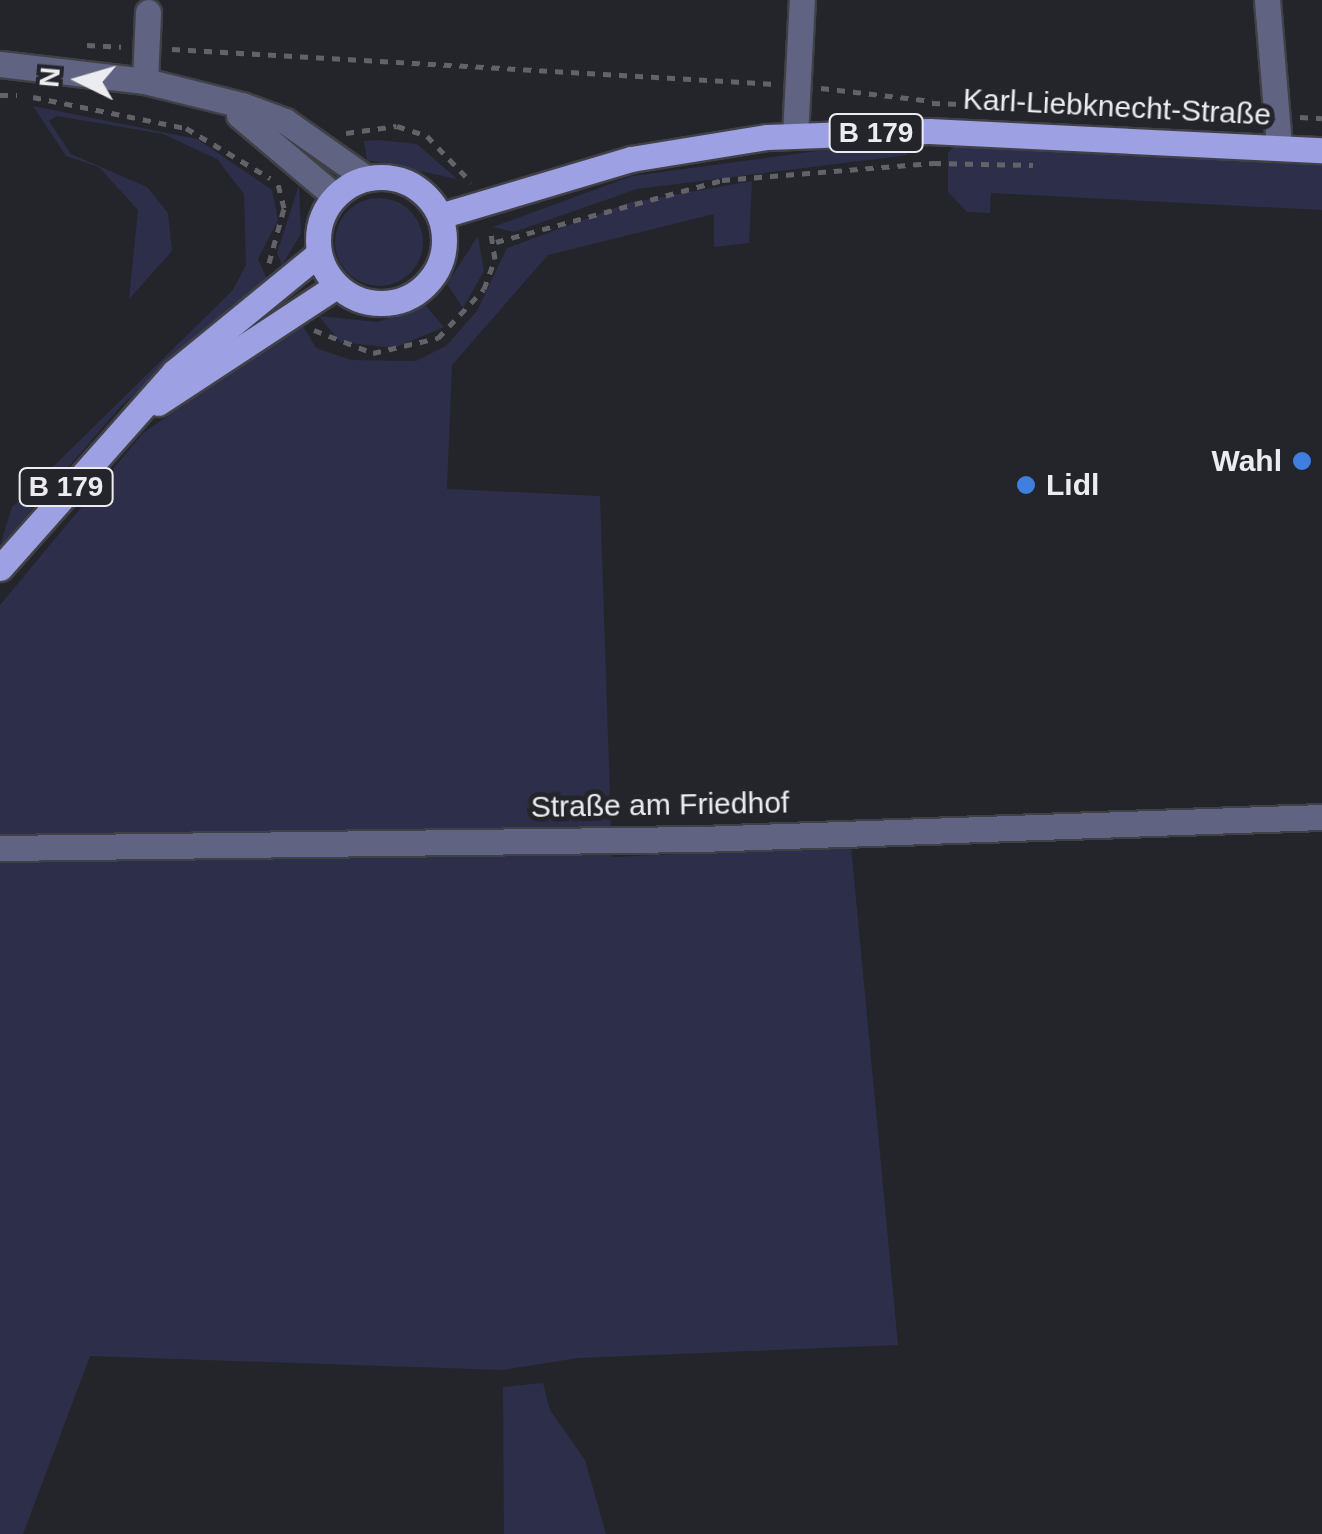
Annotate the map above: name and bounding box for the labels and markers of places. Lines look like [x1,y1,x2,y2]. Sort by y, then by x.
place label: Wahl [1211,443,1282,479]
marker: Wahl [1291,450,1313,472]
place label: Lidl [1046,467,1099,503]
marker: Lidl [1015,474,1037,496]

